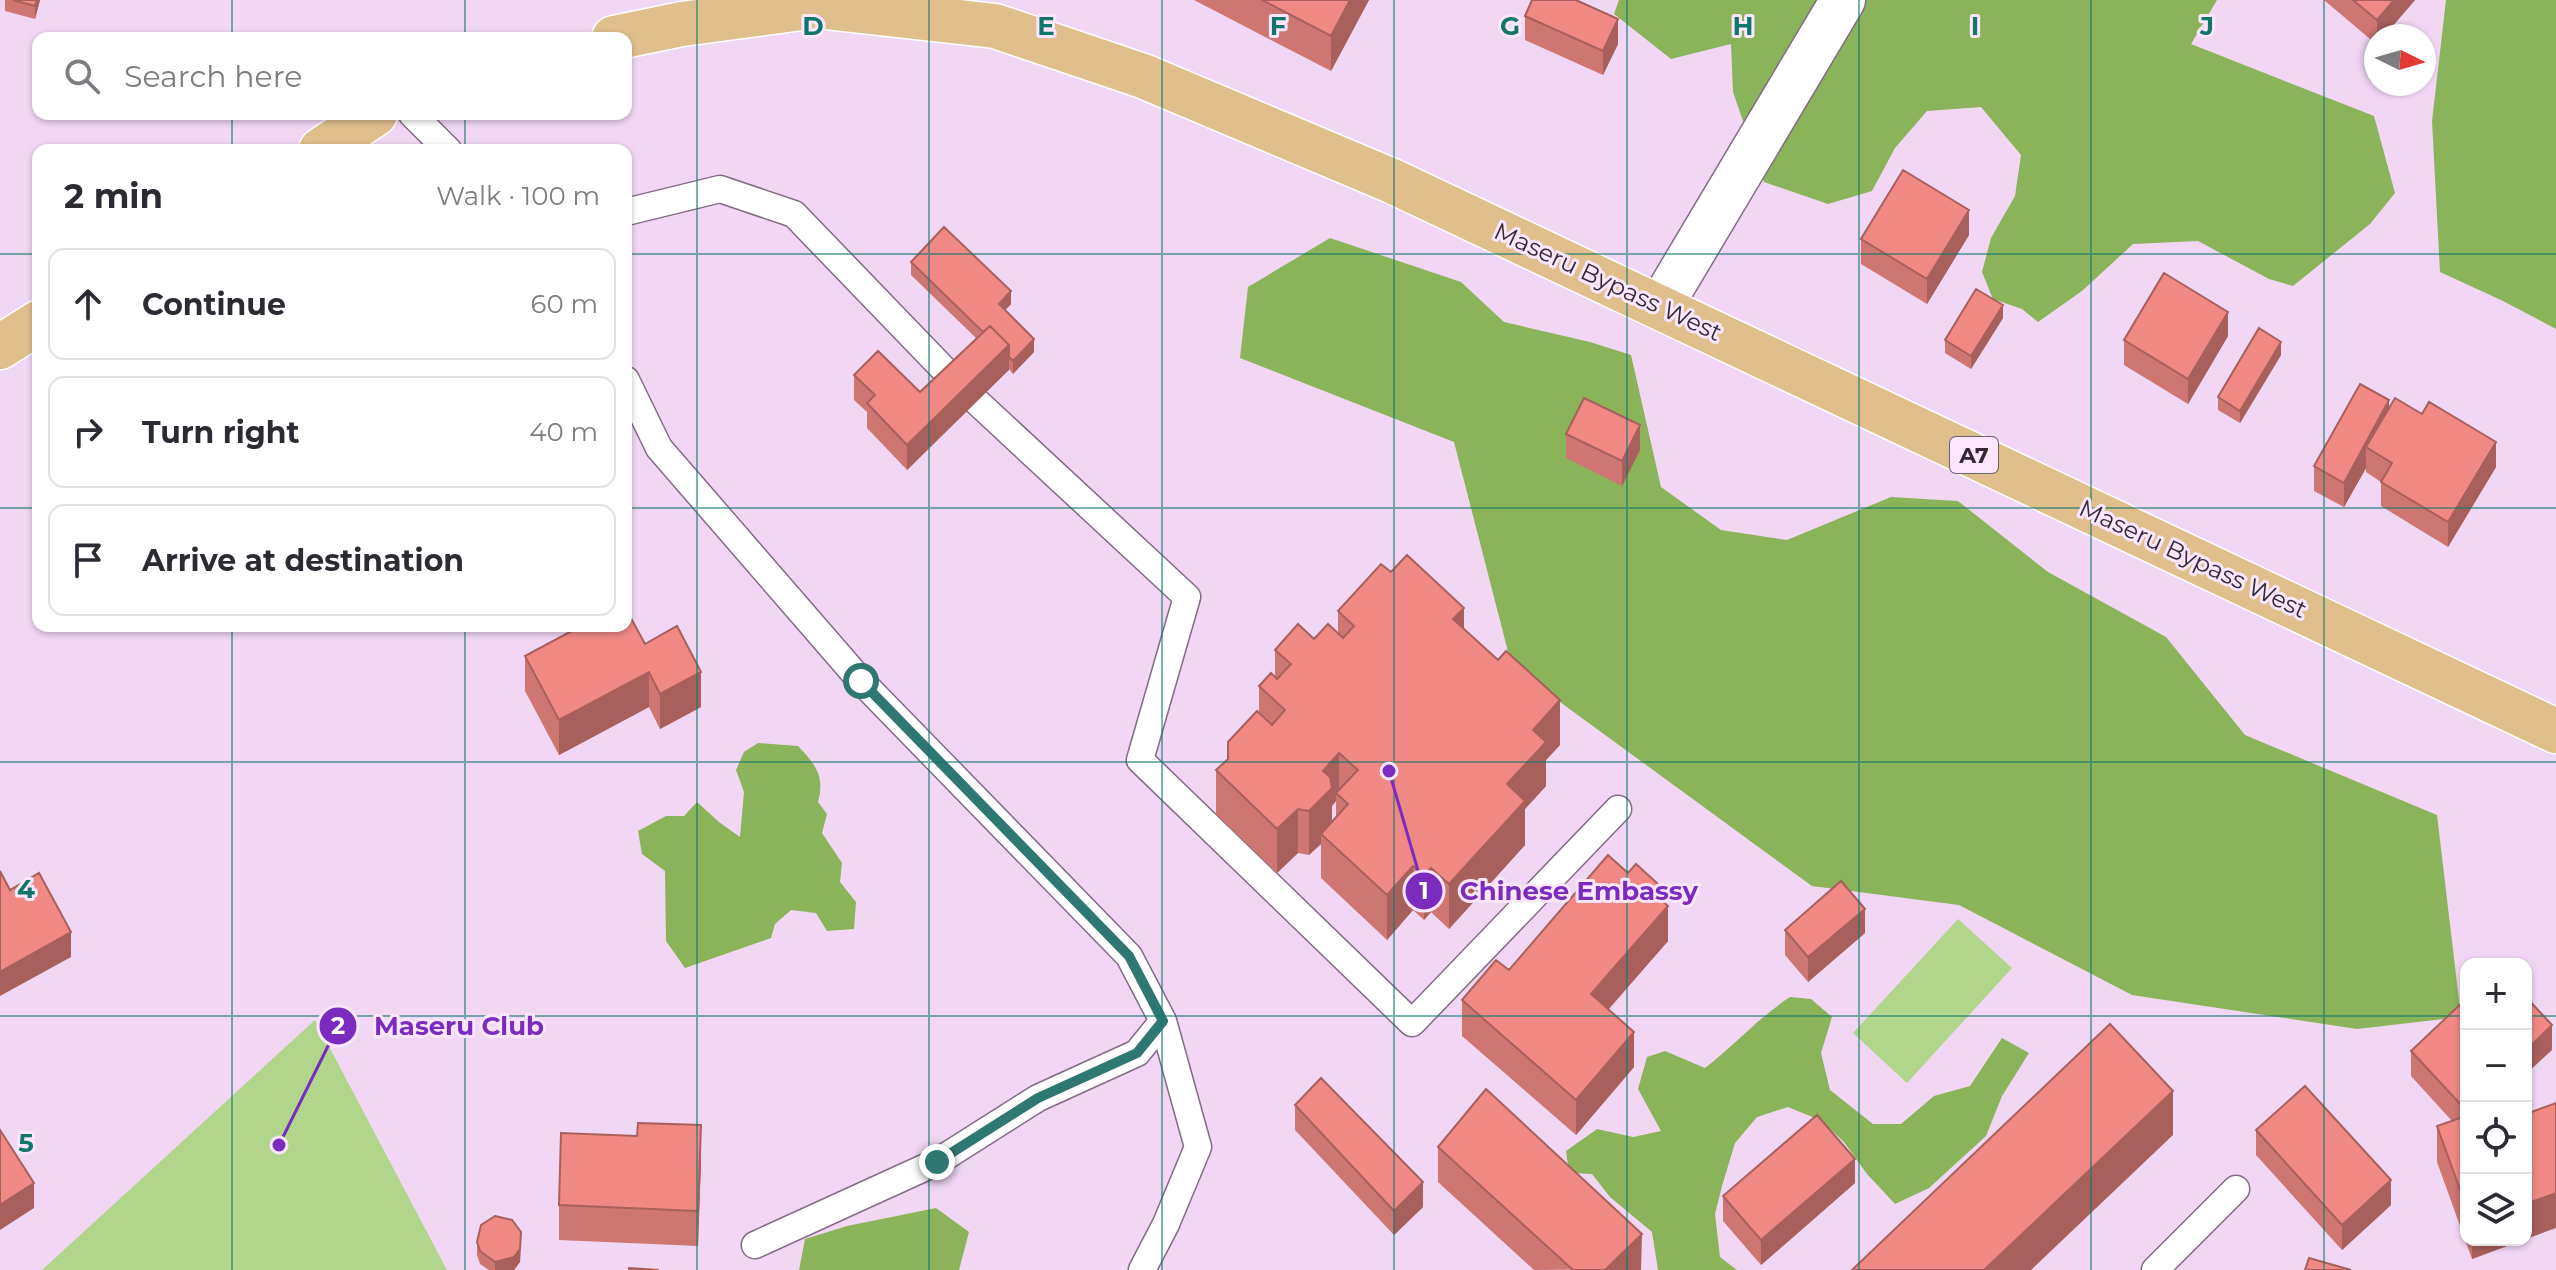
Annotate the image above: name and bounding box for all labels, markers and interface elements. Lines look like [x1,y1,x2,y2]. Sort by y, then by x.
text: D [802,10,824,42]
text: E [1037,10,1055,42]
text: F [1270,10,1286,42]
text: G [1500,10,1520,42]
text: H [1732,10,1754,42]
text: I [1971,10,1979,42]
text: J [2199,10,2214,42]
north arrow [2364,24,2436,96]
search box [32,32,632,120]
icon: search [60,54,104,98]
text: Search here [124,58,302,95]
text: 2 min [64,175,163,217]
text: Walk · 100 m [436,180,600,212]
street label: Maseru Bypass West [1490,216,1727,347]
icon: ahead [66,282,110,326]
text: Continue [142,286,286,323]
text: 60 m [531,288,598,320]
icon: right [66,410,110,454]
text: Turn right [142,414,299,451]
text: 40 m [529,416,598,448]
road number: A7 [1950,437,1998,473]
street label: Maseru Bypass West [2075,493,2312,624]
icon: arrive [66,538,110,582]
text: Arrive at destination [142,542,464,579]
route start [843,663,879,699]
callout: Chinese Embassy [1404,866,1714,916]
text: 4 [17,873,35,905]
text: Chinese Embassy [1460,875,1699,907]
text: 1 [1419,876,1429,905]
map controls [2460,958,2532,1246]
button: + [2460,958,2532,1030]
callout: Maseru Club [318,1001,560,1051]
text: Maseru Club [374,1010,544,1042]
text: 2 [331,1011,345,1040]
button: − [2460,1030,2532,1102]
button: locate [2460,1102,2532,1174]
text: 5 [18,1127,34,1159]
route end [919,1144,955,1180]
button: layers [2460,1174,2532,1246]

